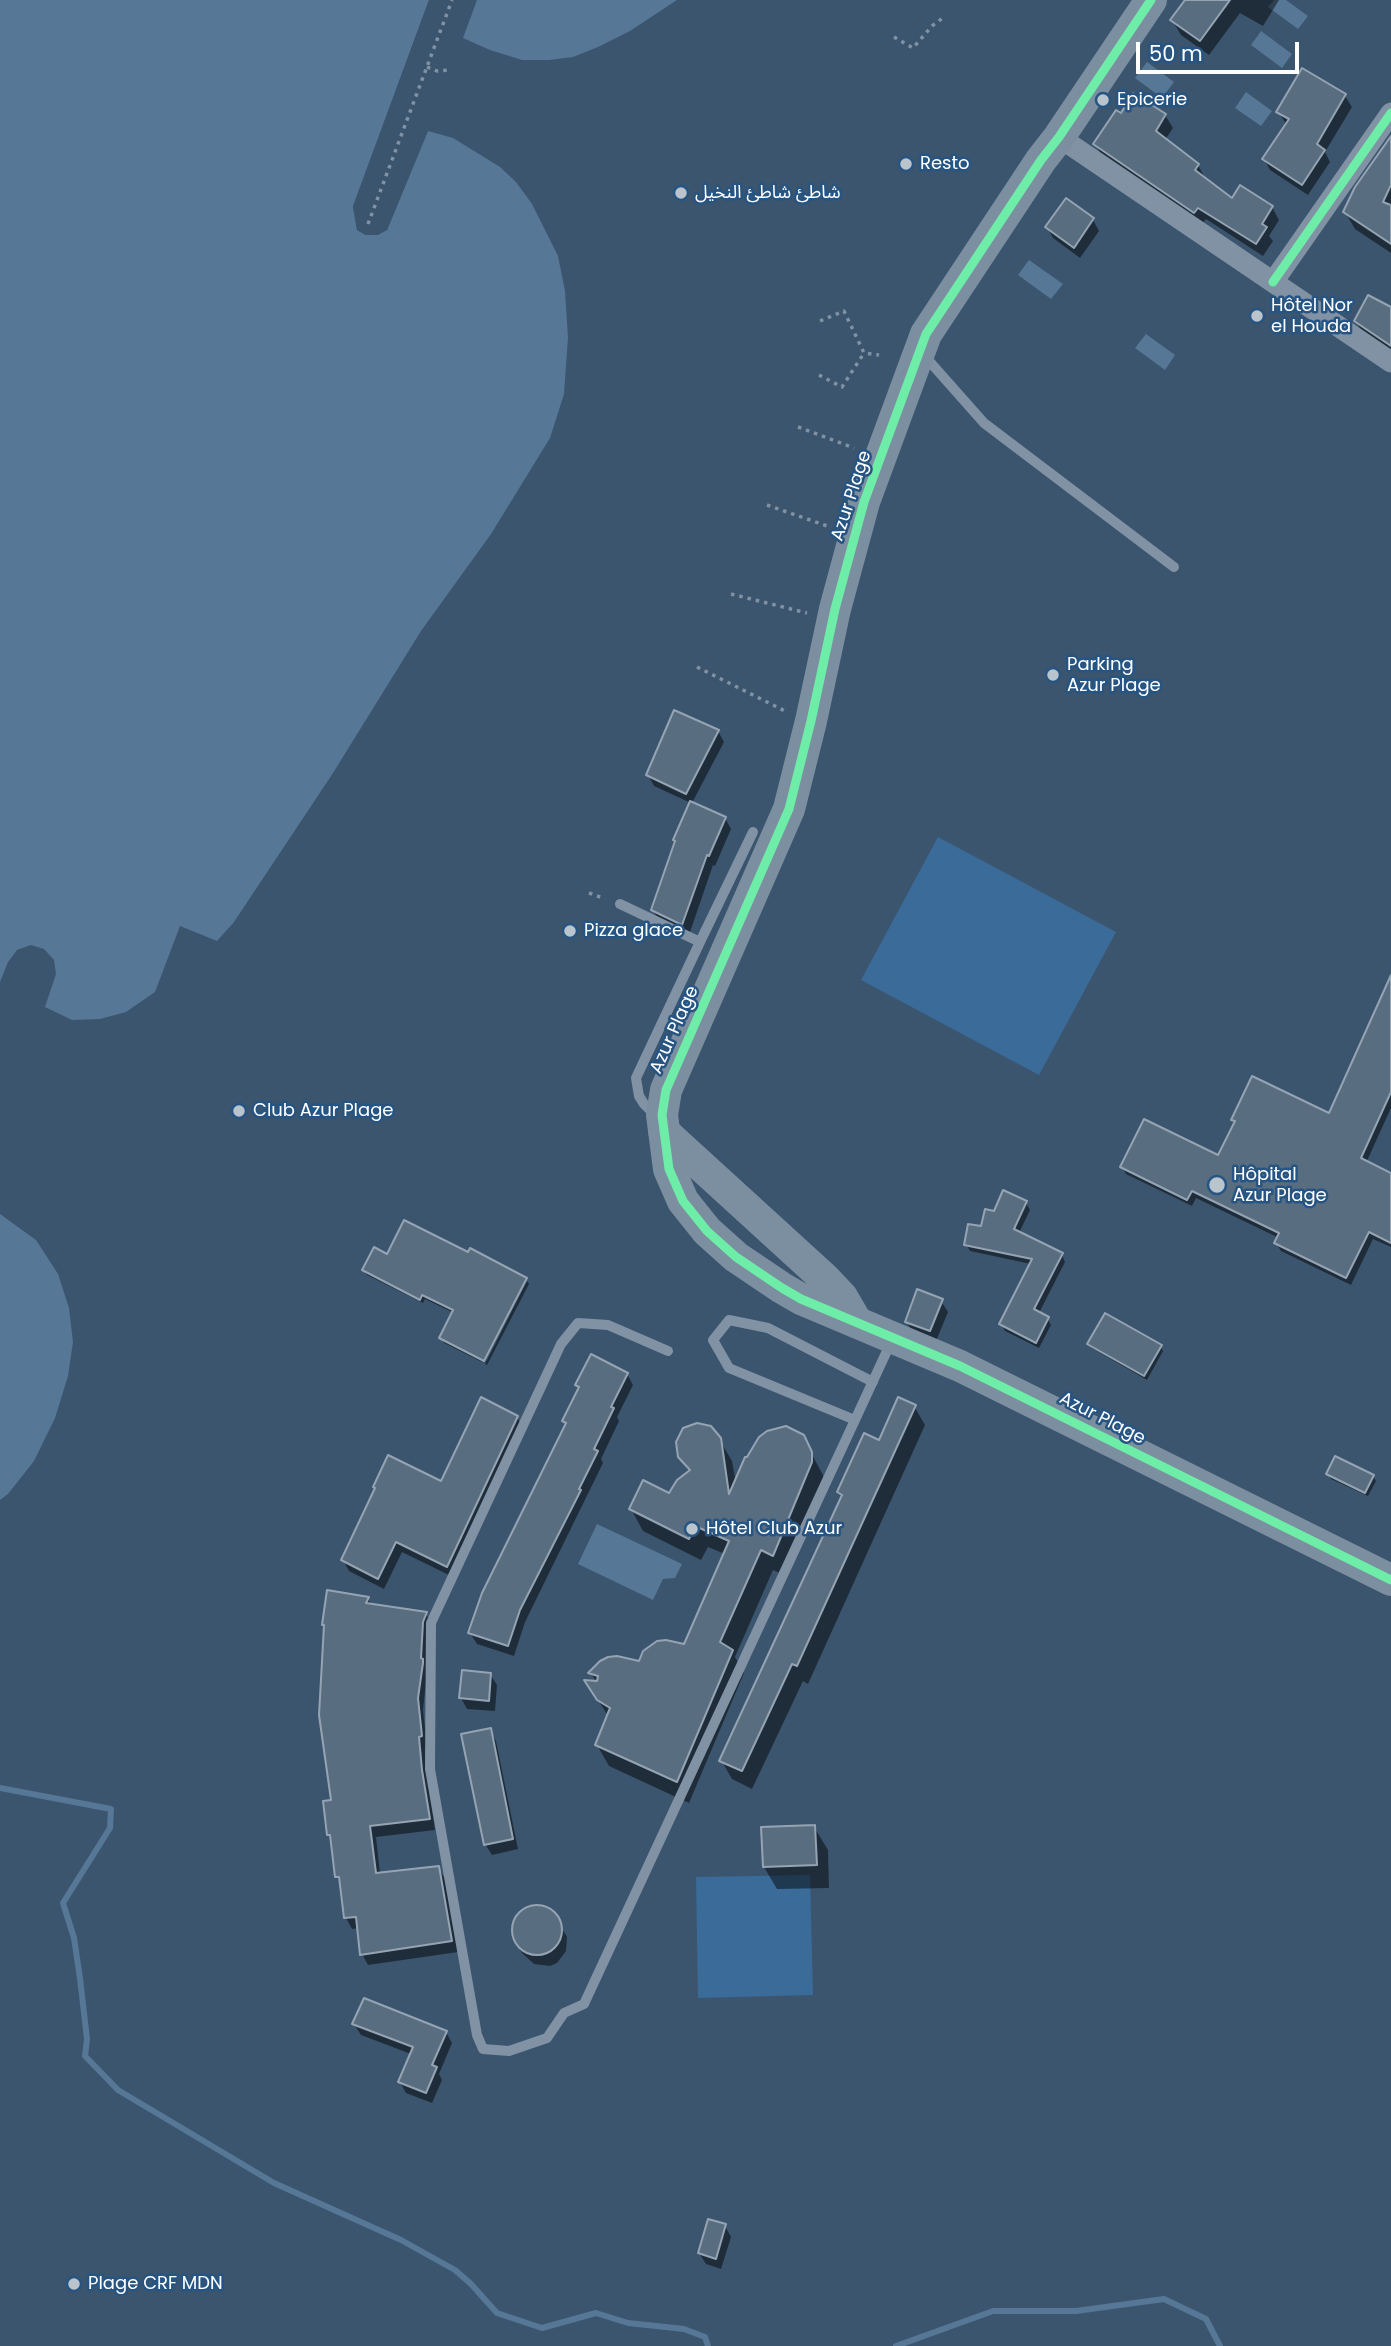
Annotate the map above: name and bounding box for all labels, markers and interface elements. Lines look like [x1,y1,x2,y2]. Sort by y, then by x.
scale bar [1139,28,1302,72]
text: 50 m [1149,39,1203,68]
place label: Epicerie [1117,89,1187,111]
marker: Epicerie [1095,92,1111,108]
place label: Resto [920,153,970,175]
marker: Resto [898,156,914,172]
place label: شاطئ شاطئ النخيل [695,182,841,204]
marker: شاطئ شاطئ النخيل [673,185,689,201]
place label: Hôtel Nor el Houda [1271,295,1353,338]
marker: Hôtel Nor el Houda [1249,308,1265,324]
street label: Azur Plage [827,448,877,544]
place label: Parking Azur Plage [1067,654,1161,696]
marker: Parking Azur Plage [1045,667,1061,683]
place label: Pizza glace [584,920,683,942]
marker: Pizza glace [562,923,578,939]
street label: Azur Plage [646,983,704,1077]
place label: Club Azur Plage [253,1100,394,1122]
marker: Club Azur Plage [231,1103,247,1119]
place label: Hôpital Azur Plage [1233,1164,1327,1206]
marker: Hôpital Azur Plage [1207,1175,1227,1195]
street label: Azur Plage [1055,1388,1149,1450]
place label: Hôtel Club Azur [706,1518,842,1540]
marker: Hôtel Club Azur [684,1521,700,1537]
place label: Plage CRF MDN [88,2273,223,2295]
marker: Plage CRF MDN [66,2276,82,2292]

